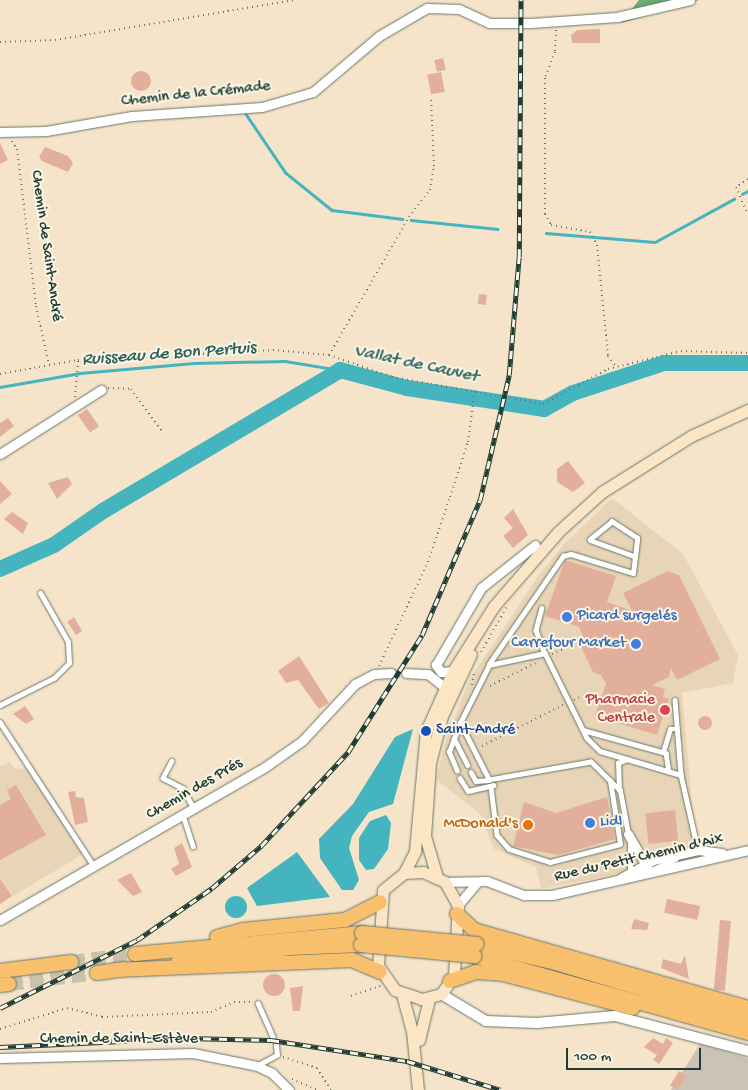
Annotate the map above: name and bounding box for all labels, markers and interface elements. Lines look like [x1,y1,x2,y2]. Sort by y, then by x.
street label: Chemin de la Crémade [120,78,272,112]
street label: Chemin de Saint-André [25,169,65,323]
water label: Ruisseau de Bon Pertuis [81,338,257,372]
water label: Vallat de Cauvet [352,341,480,389]
place label: Picard surgelés [577,607,677,627]
marker: Picard surgelés [561,611,573,623]
place label: Carrefour Market [511,634,626,654]
marker: Carrefour Market [630,638,642,650]
place label: Pharmacie Centrale [586,691,655,729]
marker: Pharmacie Centrale [659,704,671,716]
place label: Saint-André [436,721,515,741]
marker: Saint-André [420,725,432,737]
street label: Chemin des Prés [144,755,246,825]
place label: Lidl [600,813,622,833]
place label: McDonald's [443,815,518,835]
marker: Lidl [584,817,596,829]
marker: McDonald's [522,819,534,831]
street label: Rue du Petit Chemin d'Aix [553,830,725,888]
street label: Chemin de Saint-Estève [40,1030,198,1050]
scale bar [568,1038,703,1070]
text: 100 m [574,1048,611,1066]

